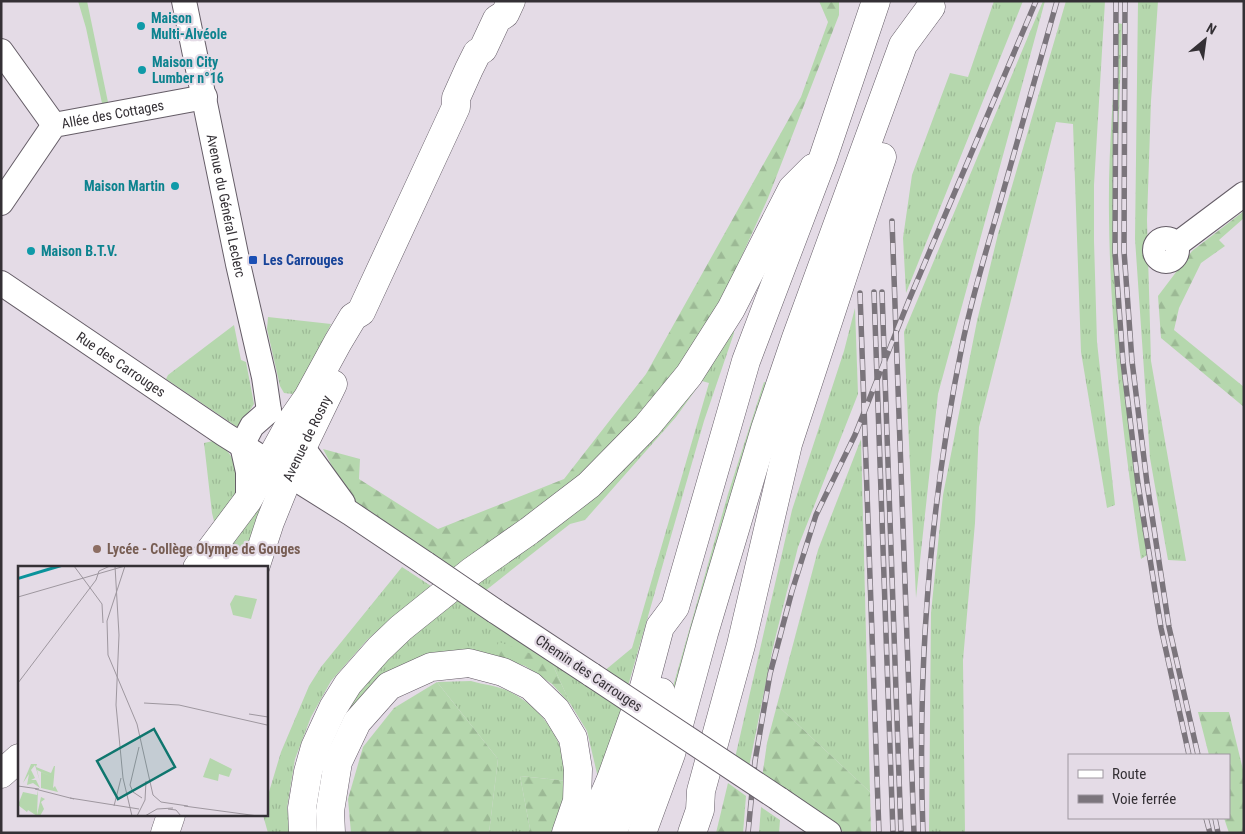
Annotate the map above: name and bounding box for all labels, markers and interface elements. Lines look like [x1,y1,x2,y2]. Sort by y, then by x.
place label: Maison Multi-Alvéole [151,10,227,42]
north arrow [1180,15,1230,65]
marker: Maison Multi-Alvéole [135,20,147,32]
text: N [1204,20,1219,38]
place label: Maison City Lumber n°16 [152,54,224,86]
marker: Maison City Lumber n°16 [136,64,148,76]
street label: Allée des Cottages [60,97,165,131]
street label: Avenue du Général Leclerc [204,133,249,279]
place label: Maison Martin [84,178,165,194]
marker: Maison Martin [169,180,181,192]
place label: Maison B.T.V. [41,243,118,259]
marker: Maison B.T.V. [25,245,37,257]
place label: Les Carrouges [263,252,344,268]
marker: Les Carrouges [247,254,259,266]
street label: Rue des Carrouges [74,329,169,400]
street label: Avenue de Rosny [279,392,334,484]
place label: Lycée - Collège Olympe de Gouges [107,541,300,557]
marker: Lycée - Collège Olympe de Gouges [91,543,103,555]
inset map [18,566,268,816]
street label: Chemin des Carrouges [533,631,645,715]
legend [1068,754,1230,819]
text: Route [1112,765,1146,783]
text: Voie ferrée [1112,790,1176,808]

